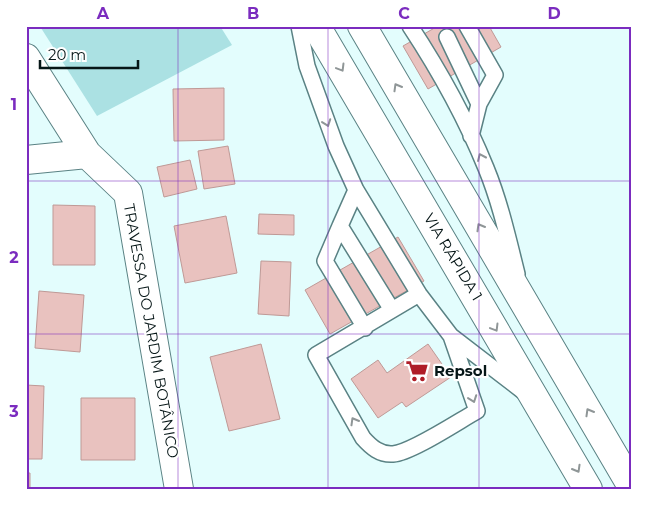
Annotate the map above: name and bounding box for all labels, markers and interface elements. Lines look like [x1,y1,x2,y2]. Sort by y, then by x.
text: A [96,4,110,23]
text: B [247,4,259,23]
text: C [398,4,410,23]
text: D [547,4,561,23]
scale bar [40,38,138,70]
text: 20 m [48,45,86,64]
one-way arrow [334,62,344,71]
one-way arrow [394,83,404,92]
text: 1 [11,95,17,114]
one-way arrow [321,118,331,127]
one-way arrow [477,153,488,162]
street label: TRAVESSA DO JARDIM BOTÂNICO [120,202,183,460]
street label: VIA RÁPIDA 1 [420,210,487,304]
one-way arrow [476,223,486,232]
text: 2 [9,248,19,267]
one-way arrow [489,323,499,332]
supermarket icon: Repsol [404,358,430,384]
place label: Repsol [434,361,487,380]
one-way arrow [467,394,477,402]
text: 3 [8,402,19,421]
one-way arrow [585,409,595,418]
one-way arrow [350,418,360,427]
one-way arrow [570,463,580,472]

